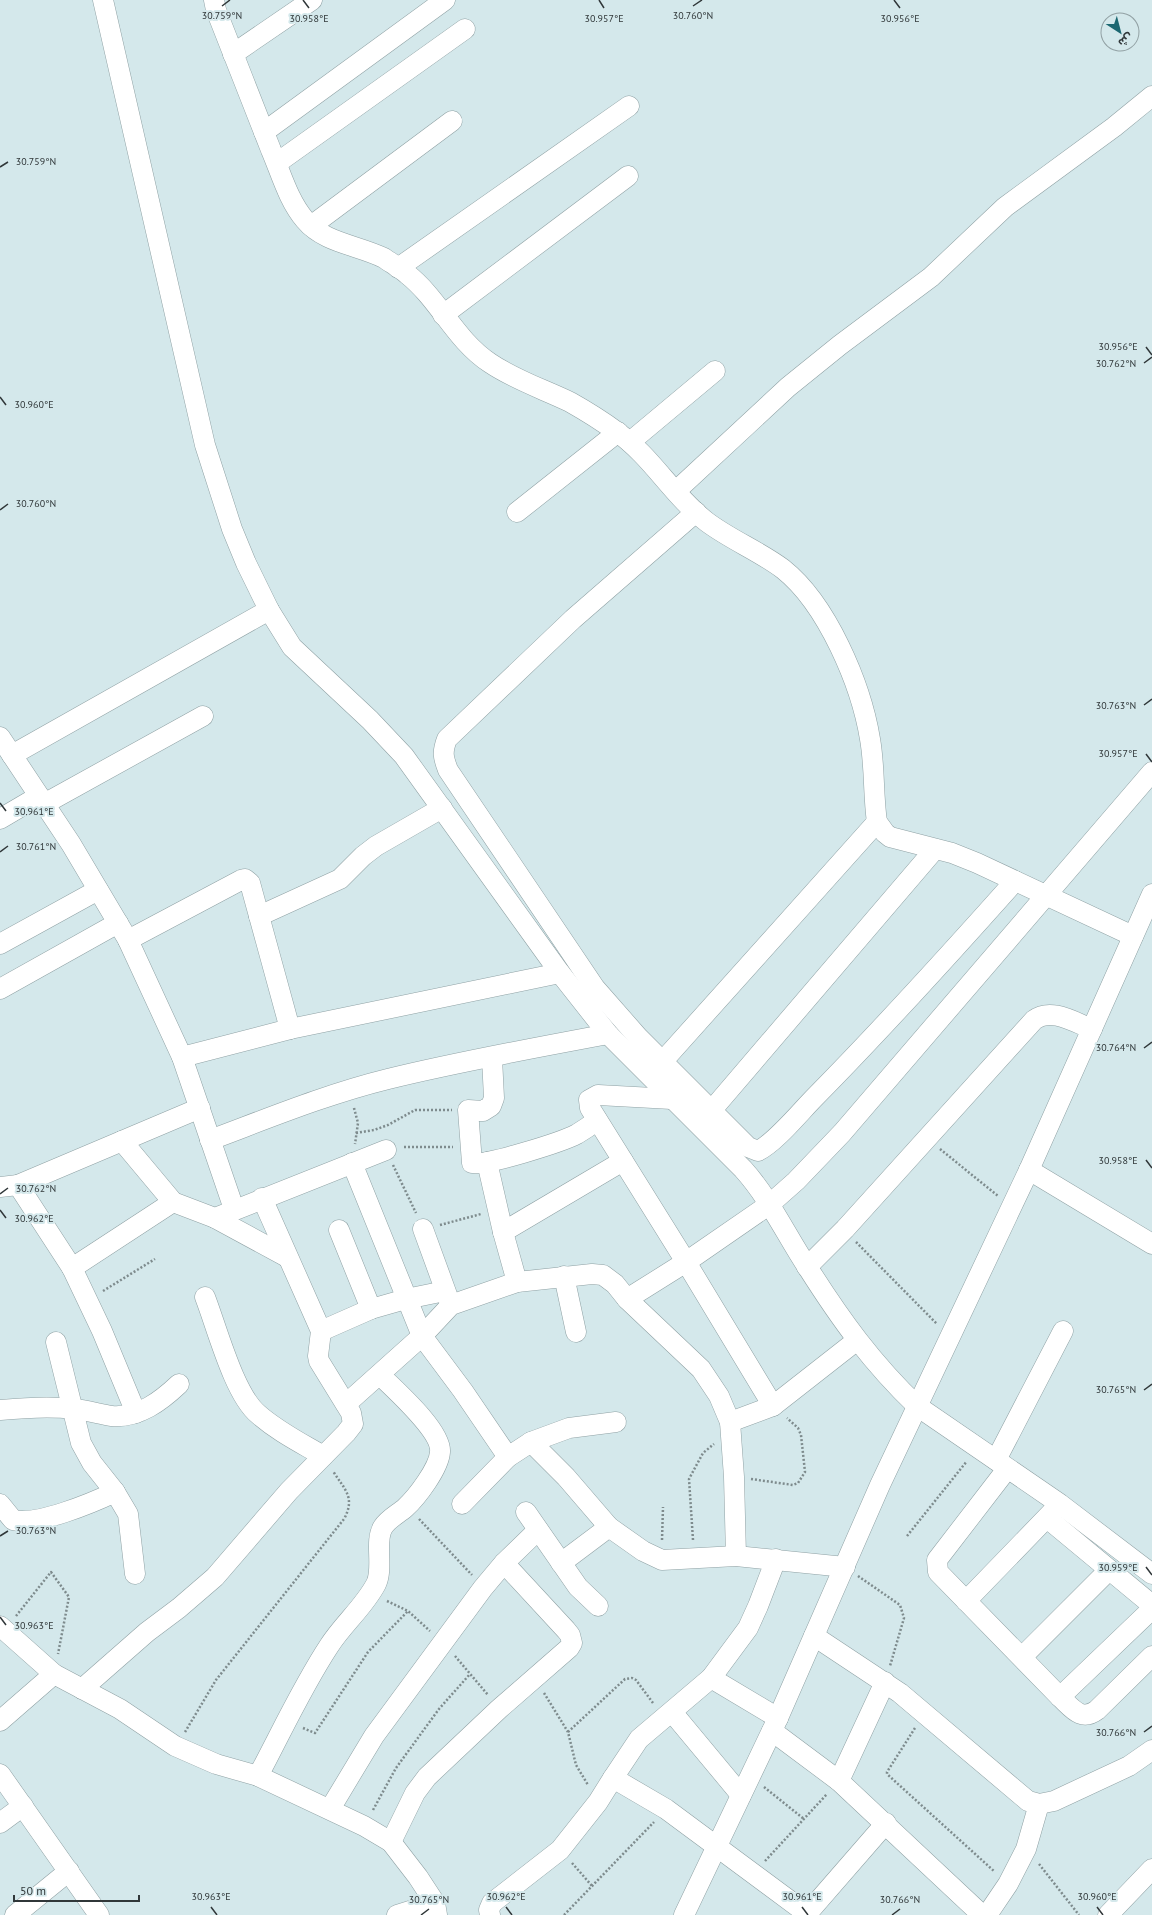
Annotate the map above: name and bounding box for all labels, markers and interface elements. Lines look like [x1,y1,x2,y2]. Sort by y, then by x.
text: 30.759°N [202,9,242,22]
text: 30.760°N [673,9,713,22]
text: 30.958°E [290,12,329,25]
text: 30.957°E [585,12,624,25]
text: 30.956°E [881,12,920,25]
north arrow [1100,12,1140,52]
text: ش [1116,30,1136,50]
text: 30.759°N [16,155,56,168]
text: 30.956°E [1099,340,1138,353]
text: 30.762°N [1096,357,1136,370]
text: 30.960°E [15,398,54,411]
text: 30.760°N [16,497,56,510]
text: 30.763°N [1096,699,1136,712]
text: 30.957°E [1099,747,1138,760]
text: 30.961°E [15,805,54,818]
text: 30.761°N [16,840,56,853]
text: 30.764°N [1096,1041,1136,1054]
text: 30.958°E [1099,1154,1138,1167]
text: 30.762°N [16,1182,56,1195]
text: 30.962°E [15,1212,54,1225]
text: 30.765°N [1096,1383,1136,1396]
text: 30.763°N [16,1524,56,1537]
text: 30.959°E [1099,1561,1138,1574]
text: 30.963°E [15,1619,54,1632]
text: 30.766°N [1096,1726,1136,1739]
scale bar [14,1877,139,1903]
text: 50 m [20,1883,46,1898]
text: 30.963°E [192,1890,231,1903]
text: 30.962°E [487,1890,526,1903]
text: 30.961°E [783,1890,822,1903]
text: 30.960°E [1078,1890,1117,1903]
text: 30.765°N [409,1893,449,1906]
text: 30.766°N [880,1893,920,1906]

